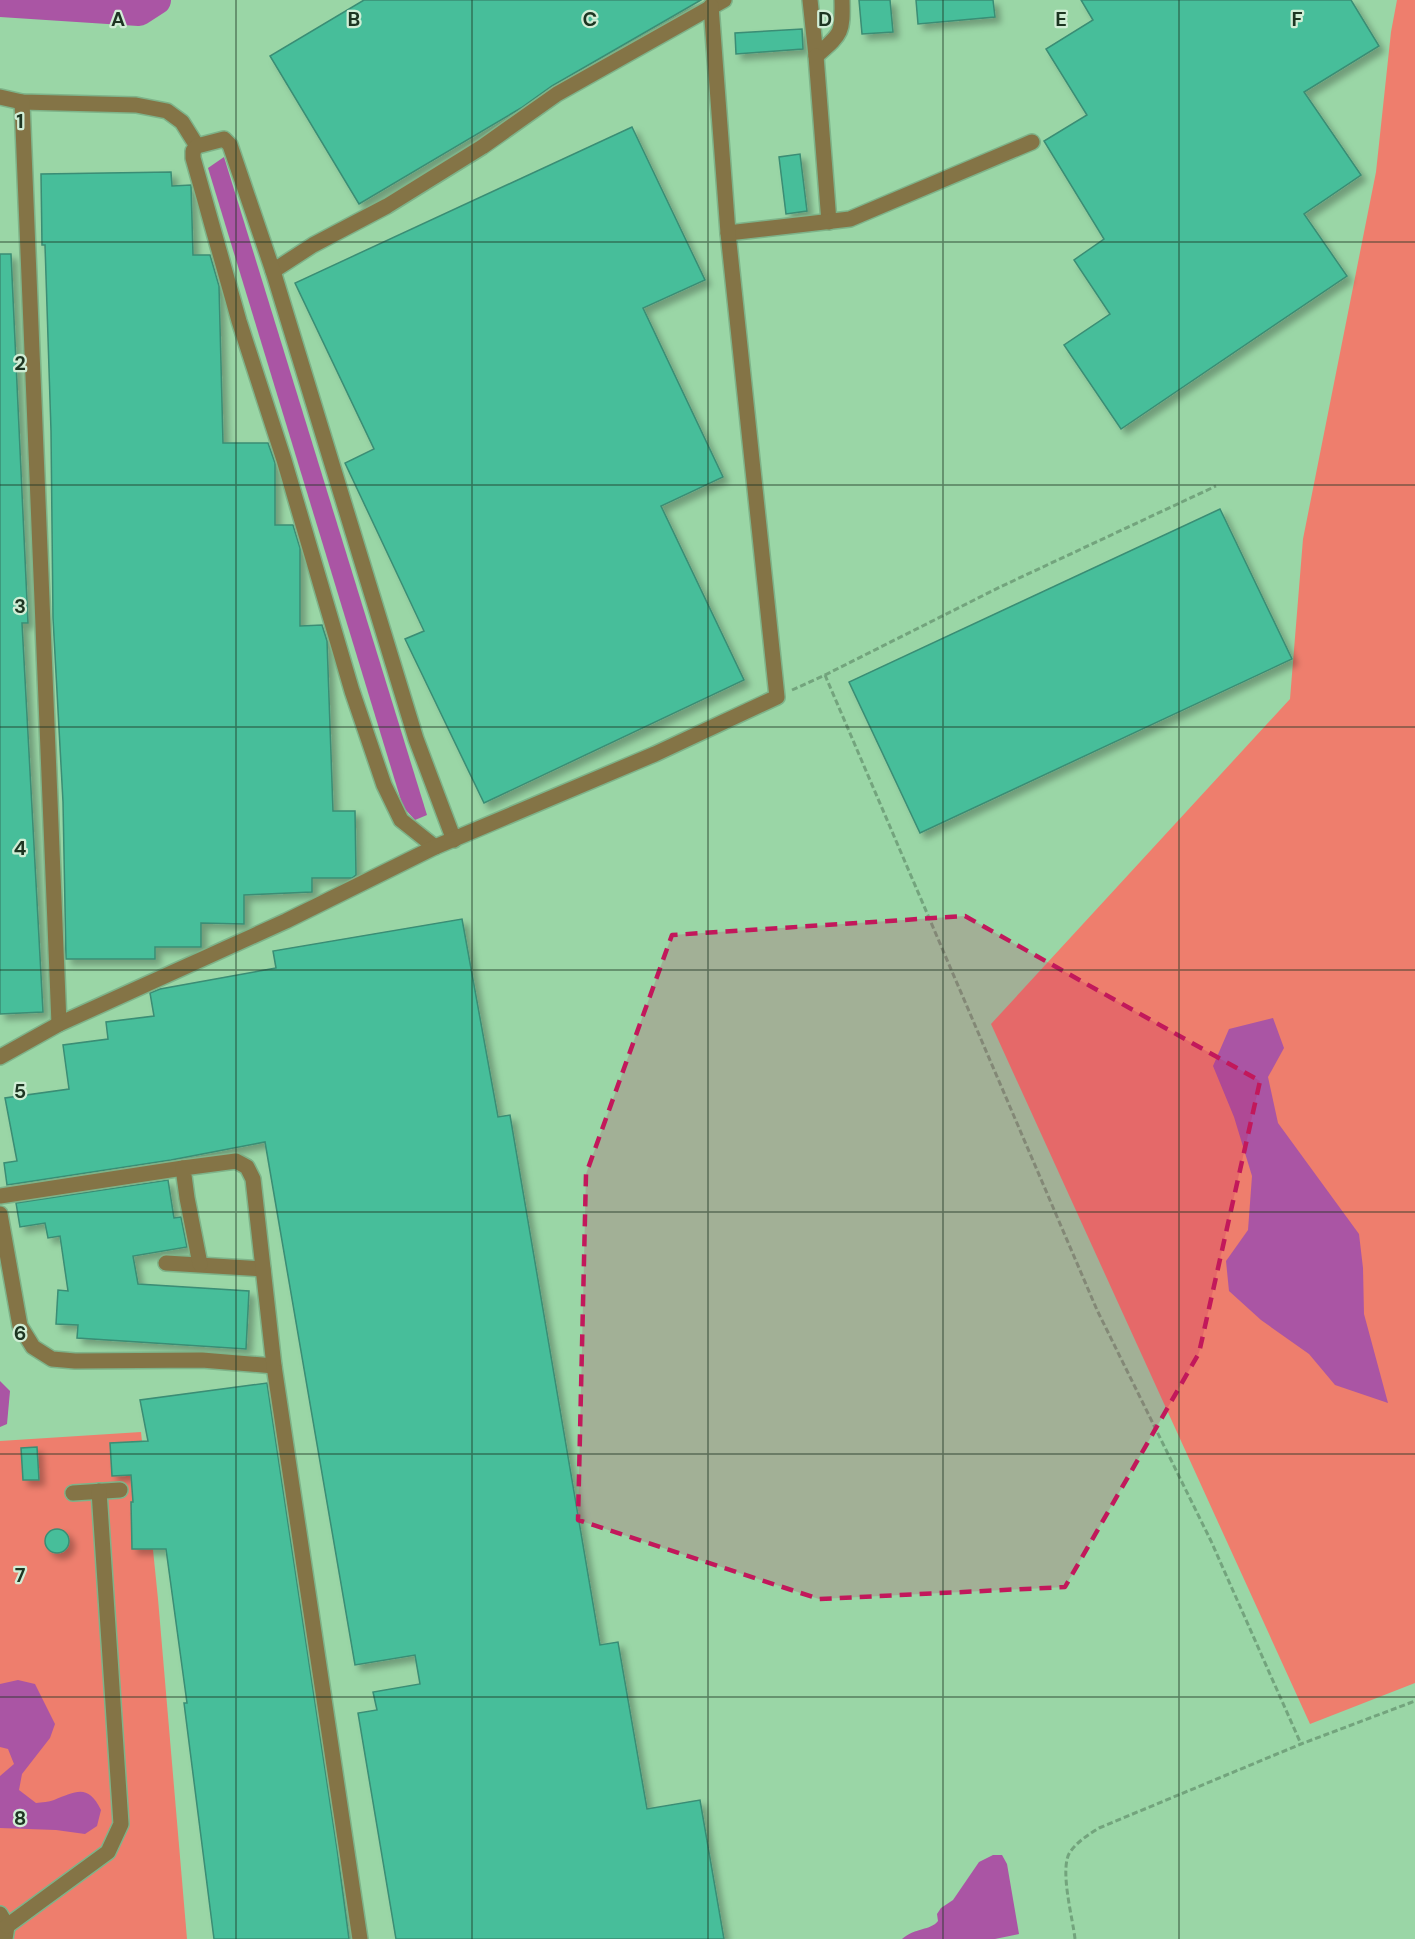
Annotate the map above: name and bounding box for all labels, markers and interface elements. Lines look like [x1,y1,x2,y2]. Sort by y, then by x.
text: A [111,6,125,32]
text: B [348,6,360,32]
text: C [583,6,597,32]
text: D [818,6,832,32]
text: E [1055,6,1067,32]
text: F [1291,6,1303,32]
text: 1 [16,108,24,134]
text: 2 [14,350,26,376]
text: 3 [14,593,26,619]
text: 4 [14,835,27,861]
text: 5 [14,1078,26,1104]
text: 6 [14,1320,26,1346]
text: 7 [15,1562,26,1588]
text: 8 [14,1805,26,1831]

